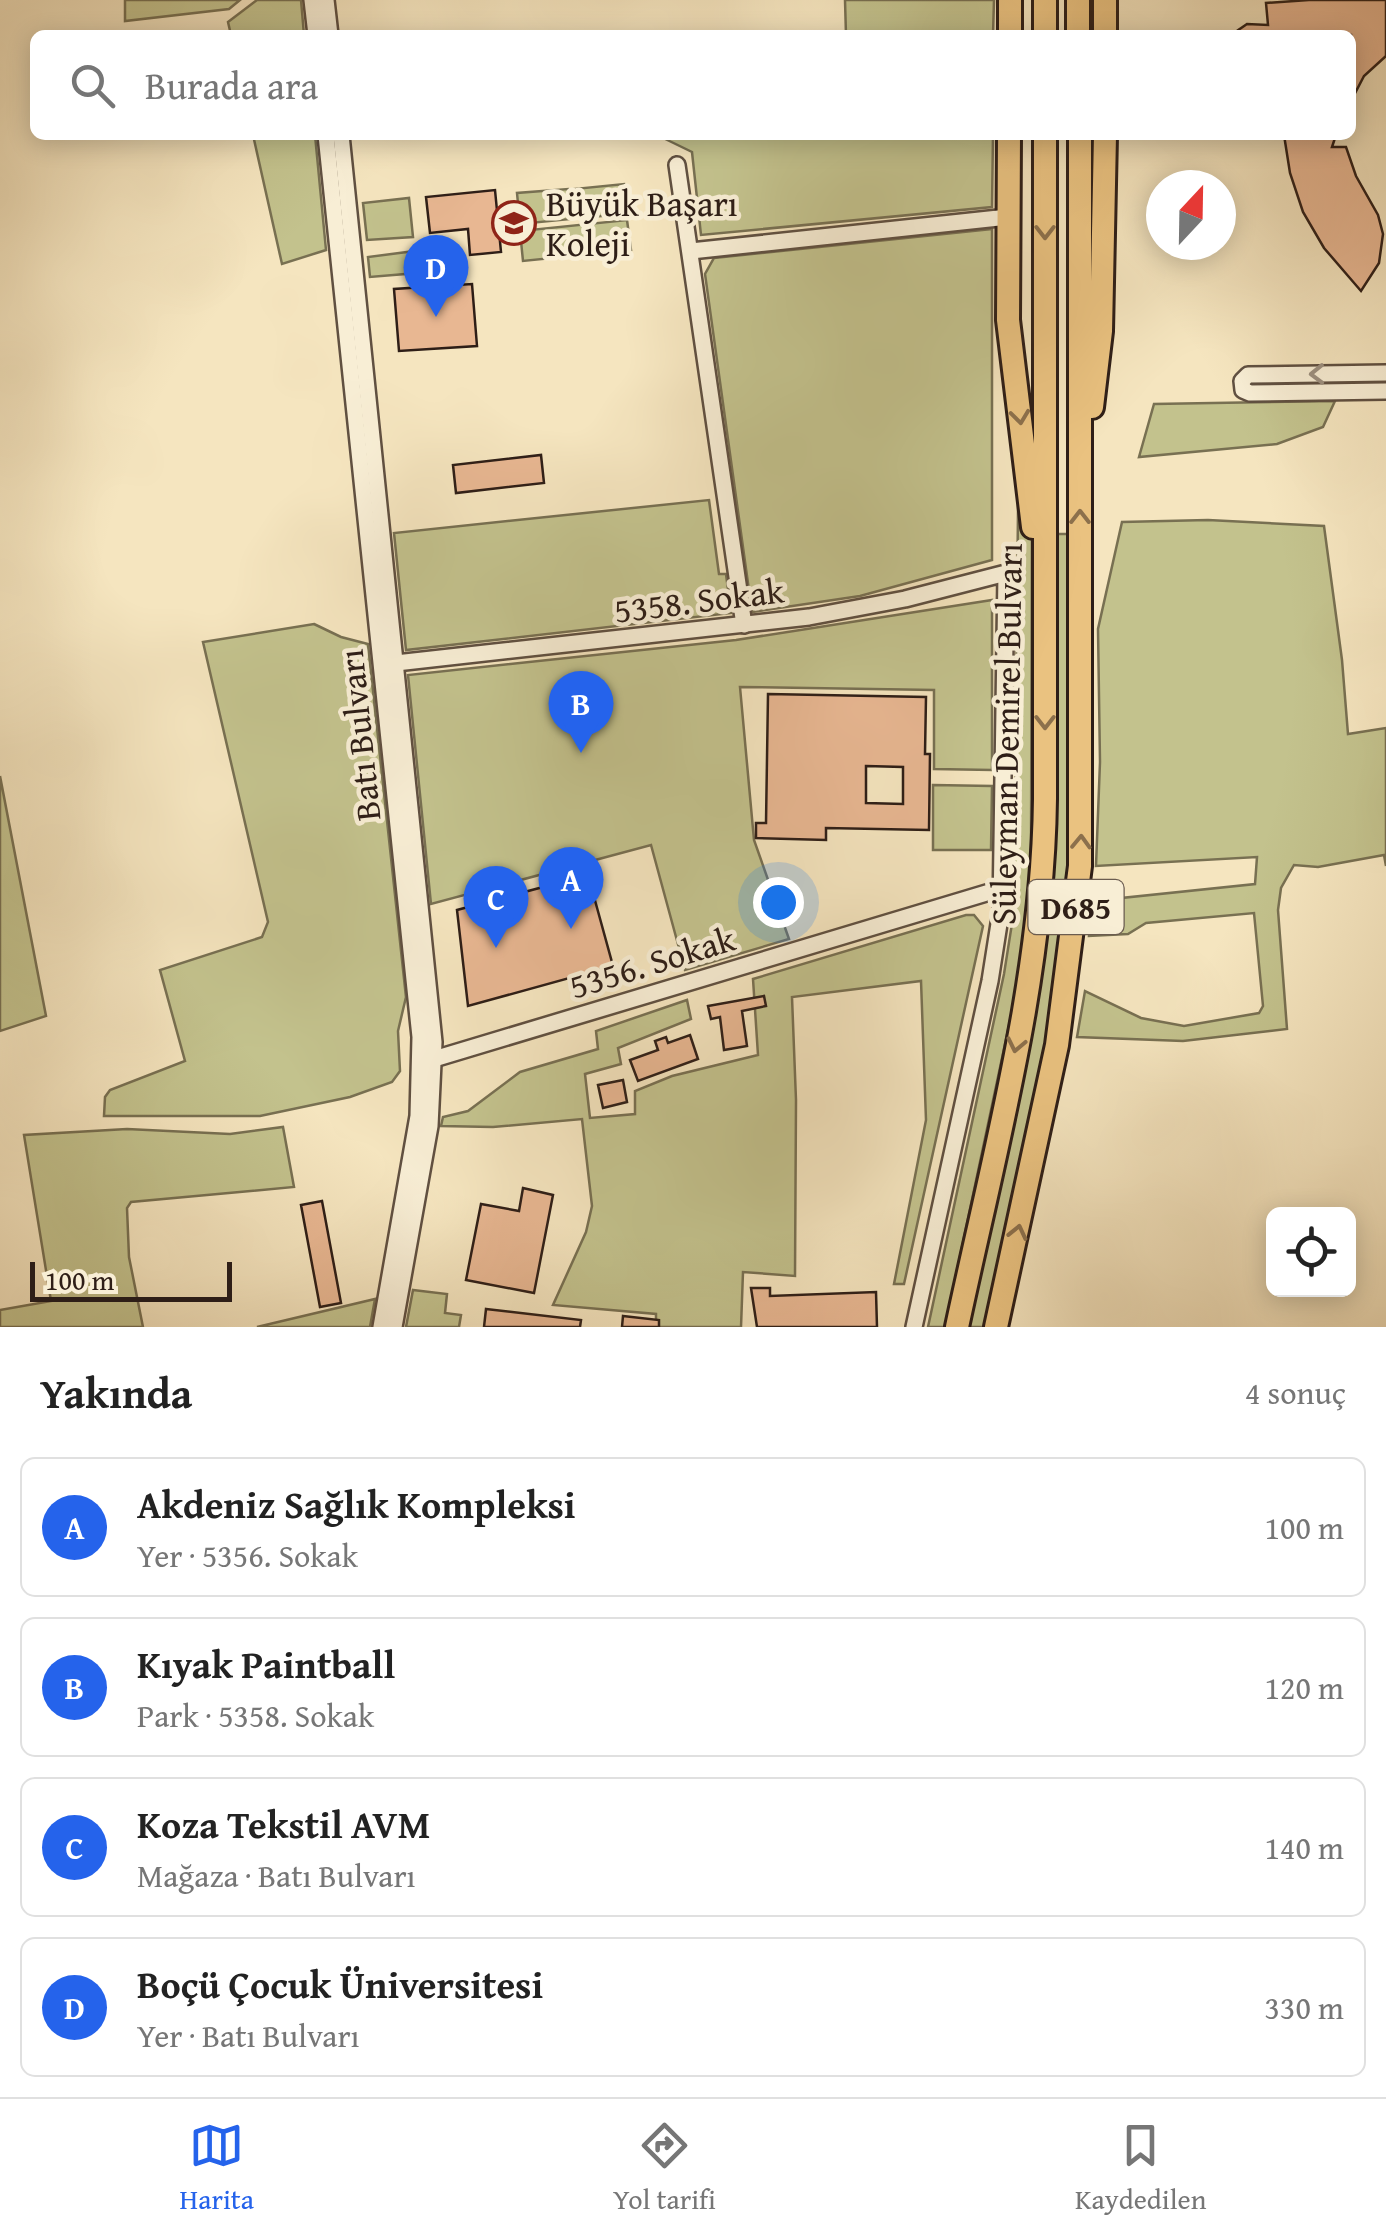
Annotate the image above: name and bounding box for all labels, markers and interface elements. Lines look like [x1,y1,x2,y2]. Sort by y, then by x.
search box [30,30,1356,140]
text: Burada ara [145,57,318,113]
icon: search [65,58,120,113]
north arrow [1146,170,1236,260]
place label: Büyük Başarı Koleji [546,178,738,269]
school or university icon: Büyük Başarı Koleji [491,200,537,246]
one-way arrow [1034,226,1056,241]
pin: D [404,234,468,317]
one-way arrow [1309,363,1325,384]
one-way arrow [1009,409,1030,425]
one-way arrow [1069,509,1091,524]
street label: Süleyman Demirel Bulvarı [977,542,1035,926]
street label: 5358. Sokak [611,564,787,636]
street label: Batı Bulvarı [325,647,393,823]
pin: B [548,670,614,753]
one-way arrow [1034,716,1056,731]
one-way arrow [1070,834,1091,850]
pin: A [538,846,604,929]
pin: C [464,866,528,948]
your location [753,877,804,928]
road number: D685 [1028,880,1124,934]
street label: 5356. Sokak [563,913,741,1011]
one-way arrow [1007,1036,1028,1053]
map controls [1266,1207,1356,1297]
button: locate [1266,1207,1356,1297]
one-way arrow [1006,1224,1027,1241]
scale bar [30,1257,232,1302]
text: 100 m [45,1259,114,1300]
text: Yakında [40,1362,192,1423]
text: 4 sonuç [1245,1369,1346,1416]
text: Akdeniz Sağlık Kompleksi [137,1476,576,1532]
text: A [64,1504,85,1551]
text: 100 m [1265,1504,1344,1551]
text: Yer · 5356. Sokak [137,1532,358,1579]
text: Kıyak Paintball [137,1636,395,1692]
text: B [65,1664,84,1711]
text: 120 m [1265,1664,1344,1711]
text: Park · 5358. Sokak [137,1692,374,1739]
text: Koza Tekstil AVM [137,1796,430,1852]
text: C [65,1824,84,1871]
text: 140 m [1265,1824,1344,1871]
text: Mağaza · Batı Bulvarı [137,1852,416,1899]
text: Boçü Çocuk Üniversitesi [137,1956,543,2012]
text: D [64,1984,85,2031]
text: 330 m [1265,1984,1344,2031]
text: Yer · Batı Bulvarı [137,2012,360,2059]
tab: Harita [180,2118,254,2219]
tab: Yol tarifi [613,2118,716,2219]
tab: Kaydedilen [1075,2118,1206,2219]

